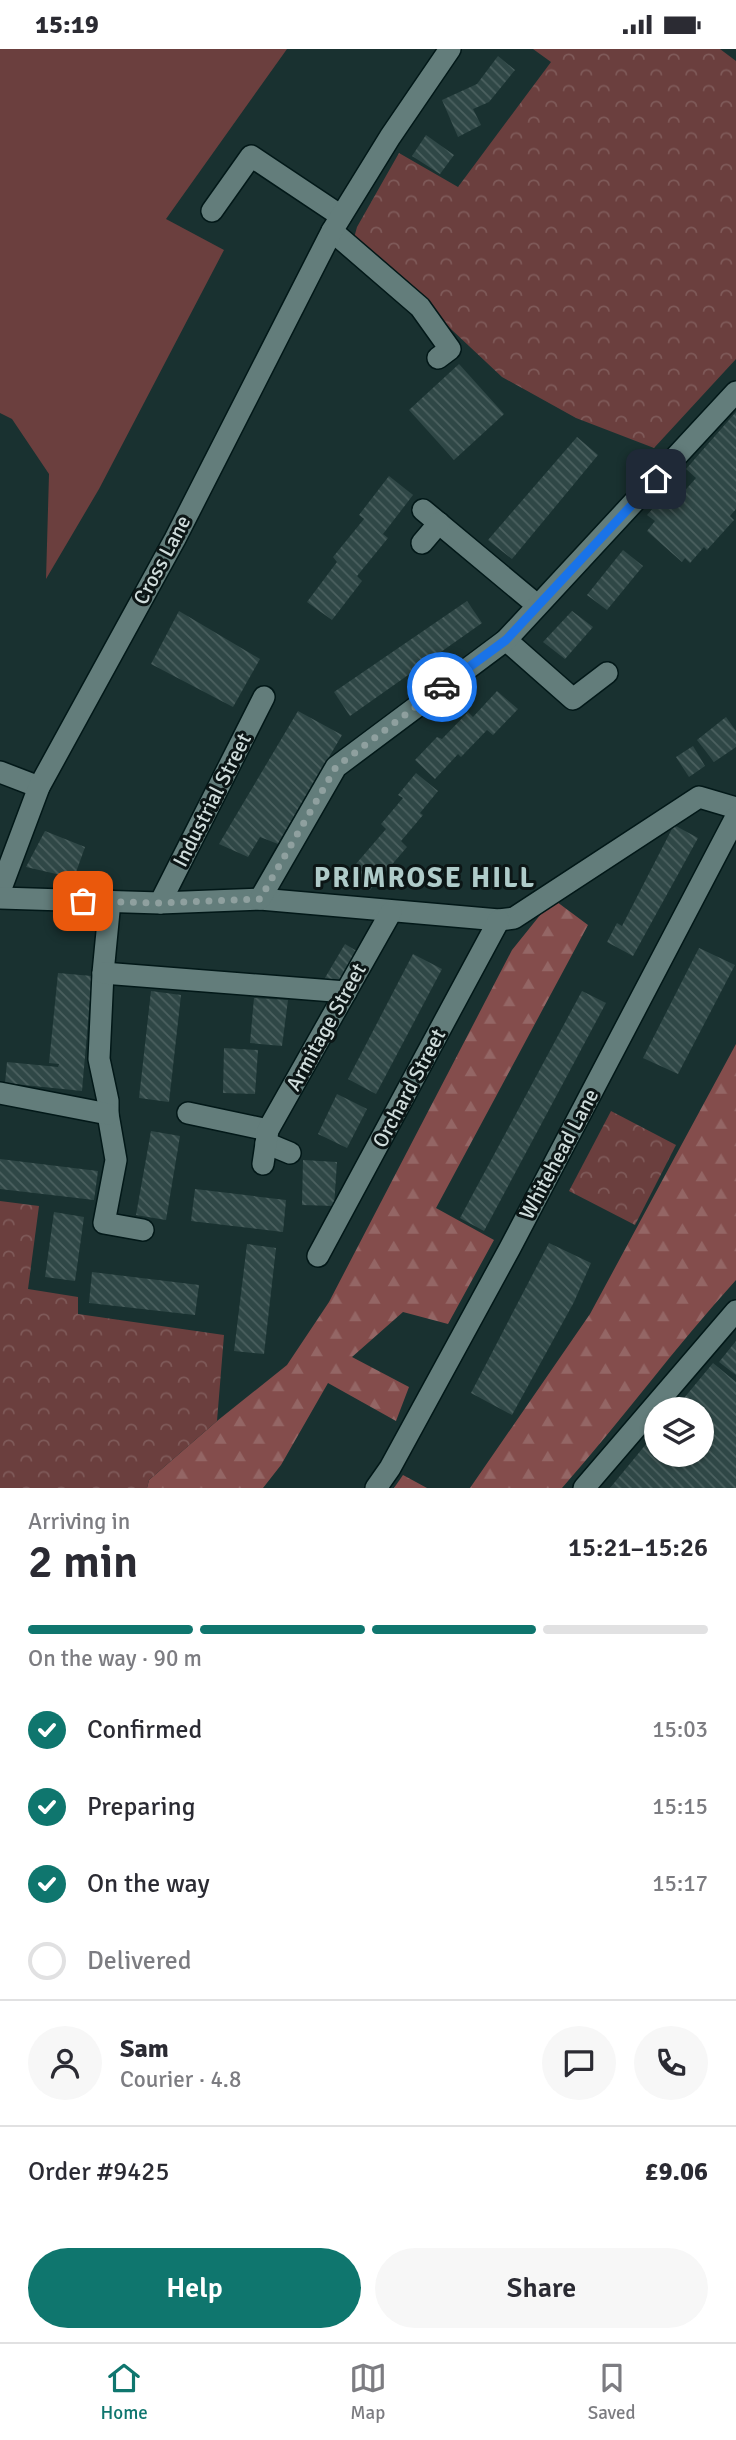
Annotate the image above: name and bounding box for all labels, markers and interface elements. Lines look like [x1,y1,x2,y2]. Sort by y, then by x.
text: 15:19 [35,9,99,41]
pin [626,449,686,509]
icon: home [637,460,675,498]
street label: Cross Lane [128,511,196,609]
courier [407,652,477,722]
icon: car [423,668,461,706]
street label: Industrial Street [167,729,257,871]
district label: PRIMROSE HILL [314,861,536,895]
pin [53,871,113,931]
icon: bag [64,882,102,920]
street label: Armitage Street [280,959,372,1095]
street label: Orchard Street [367,1024,451,1152]
street label: Whitehead Lane [514,1084,604,1224]
map controls [644,1397,714,1467]
button: layers [644,1397,714,1467]
text: Arriving in [28,1507,130,1536]
text: 15:21–15:26 [568,1532,708,1564]
text: 2 min [28,1534,138,1590]
text: On the way · 90 m [28,1644,202,1673]
icon: check [28,1711,66,1749]
text: Confirmed [87,1714,202,1746]
text: 15:03 [652,1715,708,1744]
icon: check [28,1788,66,1826]
text: Preparing [87,1791,195,1823]
text: 15:15 [652,1792,708,1821]
icon: check [28,1865,66,1903]
text: On the way [87,1868,210,1900]
text: 15:17 [652,1869,708,1898]
text: Delivered [87,1945,192,1977]
button: person [28,2026,102,2100]
button: chat [542,2026,616,2100]
button: phone [634,2026,708,2100]
text: Sam [120,2033,169,2065]
text: Courier · 4.8 [120,2065,241,2094]
text: Order #9425 [28,2156,169,2188]
text: £9.06 [644,2156,708,2188]
button: Help [28,2248,361,2328]
button: Share [375,2248,708,2328]
tab: Home [100,2359,148,2425]
tab: Map [349,2359,387,2425]
tab: Saved [588,2359,636,2425]

